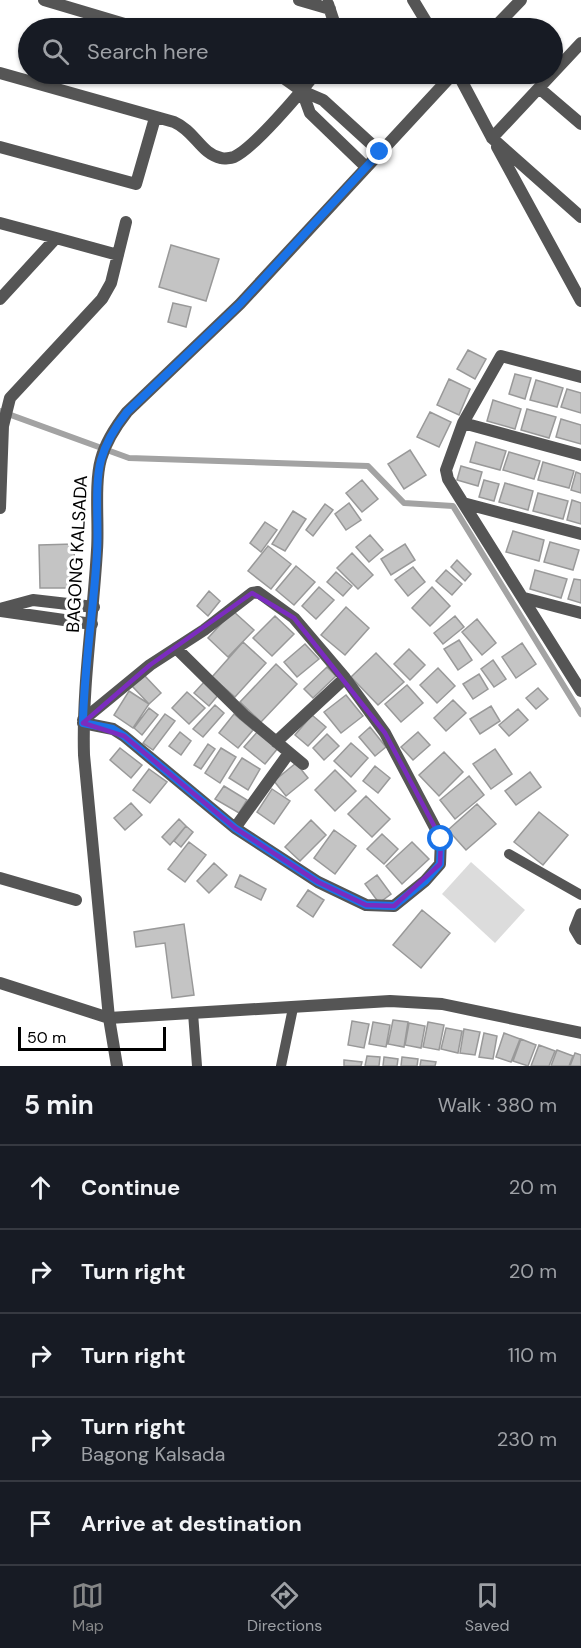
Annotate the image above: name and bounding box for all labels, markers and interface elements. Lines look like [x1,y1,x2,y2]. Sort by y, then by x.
search box [18,18,563,84]
icon: search [39,35,72,68]
text: Search here [87,37,208,66]
route end [366,138,392,164]
street label: BAGONG KALSADA [61,475,93,633]
route start [427,825,453,851]
scale bar [18,1024,166,1052]
text: 50 m [27,1027,66,1048]
text: 5 min [24,1088,94,1122]
text: Walk · 380 m [438,1092,557,1118]
icon: ahead [24,1171,57,1204]
text: Continue [81,1173,180,1202]
text: 20 m [509,1174,557,1200]
icon: right [24,1255,57,1288]
text: Turn right [81,1257,186,1286]
text: 20 m [509,1258,557,1284]
icon: right [24,1339,57,1372]
text: Turn right [81,1341,186,1370]
text: 110 m [508,1342,557,1368]
text: Turn right [81,1412,186,1441]
icon: right [24,1423,57,1456]
text: 230 m [497,1426,557,1452]
text: Bagong Kalsada [81,1441,225,1467]
icon: arrive [24,1507,57,1540]
text: Arrive at destination [81,1509,302,1538]
tab: Map [71,1579,104,1636]
tab: Directions [247,1579,322,1636]
tab: Saved [465,1579,510,1636]

